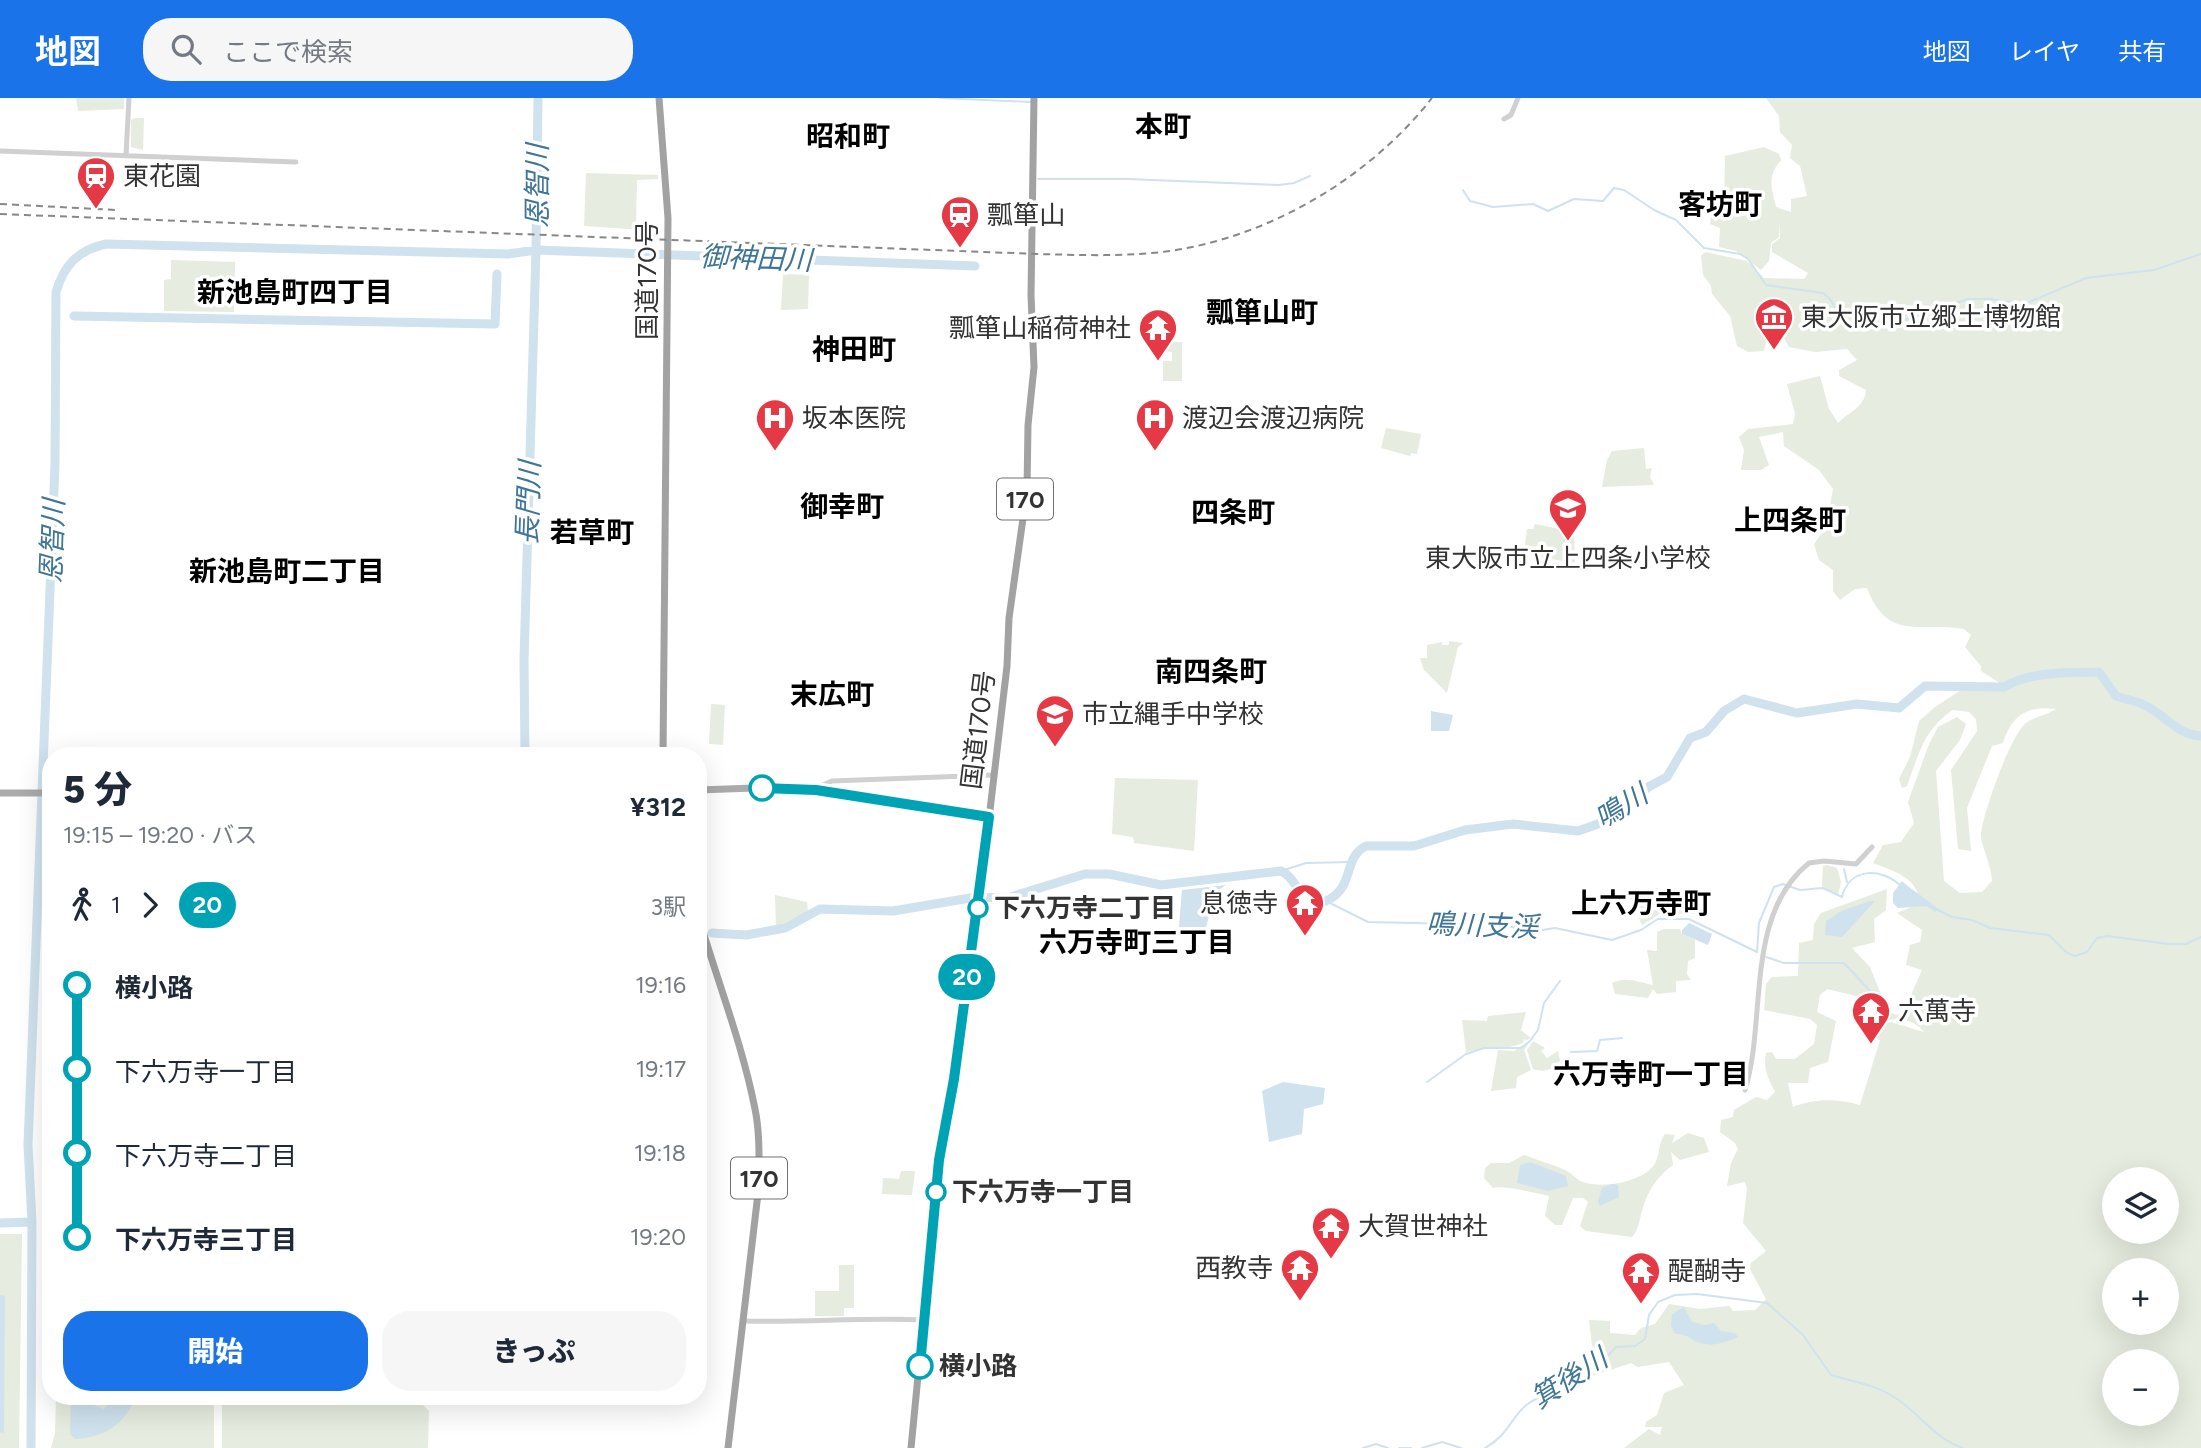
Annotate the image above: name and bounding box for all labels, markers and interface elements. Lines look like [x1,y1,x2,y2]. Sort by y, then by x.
search box [143,18,633,81]
icon: search [167,30,205,68]
text: 地図 [35,32,101,71]
text: ここで検索 [223,36,353,68]
text: 地図 [1923,37,1971,66]
text: レイヤ [2009,37,2080,66]
text: 共有 [2118,37,2166,66]
district label: 本町 [1135,109,1191,143]
district label: 昭和町 [806,119,890,153]
water label: 恩智川 [520,141,554,228]
station icon: 東花園 [75,155,117,210]
place label: 東花園 [123,160,201,192]
district label: 客坊町 [1678,187,1762,221]
station icon: 瓢箪山 [939,194,981,249]
place label: 瓢箪山 [987,199,1065,231]
street label: 国道170号 [631,220,663,340]
water label: 御神田川 [699,239,816,277]
district label: 新池島町四丁目 [197,275,393,309]
district label: 瓢箪山町 [1206,295,1318,329]
museum icon: 東大阪市立郷土博物館 [1753,296,1795,351]
place label: 東大阪市立郷土博物館 [1801,301,2061,333]
temple icon: 瓢箪山稲荷神社 [1137,307,1179,362]
place label: 瓢箪山稲荷神社 [949,312,1131,344]
district label: 神田町 [812,332,896,366]
hospital icon: 坂本医院 [754,397,796,452]
hospital icon: 渡辺会渡辺病院 [1134,397,1176,452]
place label: 坂本医院 [802,402,906,434]
place label: 渡辺会渡辺病院 [1182,402,1364,434]
water label: 長門川 [510,457,547,546]
road number: 170 [997,478,1053,520]
school or university icon: 東大阪市立上四条小学校 [1547,487,1589,542]
district label: 御幸町 [800,489,884,523]
water label: 恩智川 [34,495,71,584]
district label: 四条町 [1191,495,1275,529]
district label: 上四条町 [1734,503,1846,537]
district label: 若草町 [550,515,634,549]
place label: 東大阪市立上四条小学校 [1425,542,1711,574]
district label: 新池島町二丁目 [189,554,385,588]
district label: 南四条町 [1155,654,1267,688]
street label: 国道170号 [955,669,1001,791]
district label: 末広町 [790,677,874,711]
school or university icon: 市立縄手中学校 [1034,693,1076,748]
place label: 市立縄手中学校 [1082,698,1264,730]
text: 5 分 [63,767,132,813]
unlabelled marker [749,775,775,801]
water label: 鳴川 [1588,775,1656,835]
text: ¥312 [630,791,686,823]
text: 19:15 – 19:20 · バス [63,821,257,849]
temple icon: 息徳寺 [1284,882,1326,937]
icon: walk [63,886,101,924]
icon: forward [131,886,169,924]
district label: 上六万寺町 [1571,886,1711,920]
place label: 息徳寺 [1200,887,1278,919]
text: 20 [193,890,222,919]
text: 1 [111,891,121,919]
place label: 下六万寺二丁目 [994,892,1176,924]
text: 3駅 [650,893,686,921]
marker: 下六万寺二丁目 [968,898,988,918]
water label: 鳴川支渓 [1425,906,1543,944]
district label: 六万寺町三丁目 [1039,925,1235,959]
line badge: 20 [936,954,998,1000]
text: 20 [952,962,982,991]
text: 19:16 [635,971,686,999]
text: 横小路 [115,972,193,1004]
temple icon: 六萬寺 [1850,990,1892,1045]
place label: 六萬寺 [1898,995,1976,1027]
text: 19:17 [636,1055,686,1083]
text: 下六万寺一丁目 [115,1056,297,1088]
district label: 六万寺町一丁目 [1553,1057,1749,1091]
text: 19:18 [634,1139,686,1167]
text: 下六万寺二丁目 [115,1140,297,1172]
road number: 170 [731,1158,787,1198]
map controls [2102,1167,2179,1426]
button: layers [2102,1167,2179,1244]
place label: 下六万寺一丁目 [952,1176,1134,1208]
marker: 下六万寺一丁目 [926,1182,946,1202]
temple icon: 大賀世神社 [1310,1205,1352,1260]
place label: 大賀世神社 [1358,1210,1488,1242]
text: 19:20 [630,1223,686,1251]
text: 下六万寺三丁目 [115,1224,297,1256]
temple icon: 西教寺 [1279,1247,1321,1302]
temple icon: 醍醐寺 [1620,1250,1662,1305]
place label: 西教寺 [1195,1252,1273,1284]
place label: 醍醐寺 [1668,1255,1746,1287]
button: + [2102,1258,2179,1335]
button: 開始 [63,1311,368,1391]
button: きっぷ [382,1311,686,1391]
water label: 箕後川 [1525,1339,1616,1415]
button: − [2102,1349,2179,1426]
place label: 横小路 [939,1350,1017,1382]
marker: 横小路 [907,1353,933,1379]

